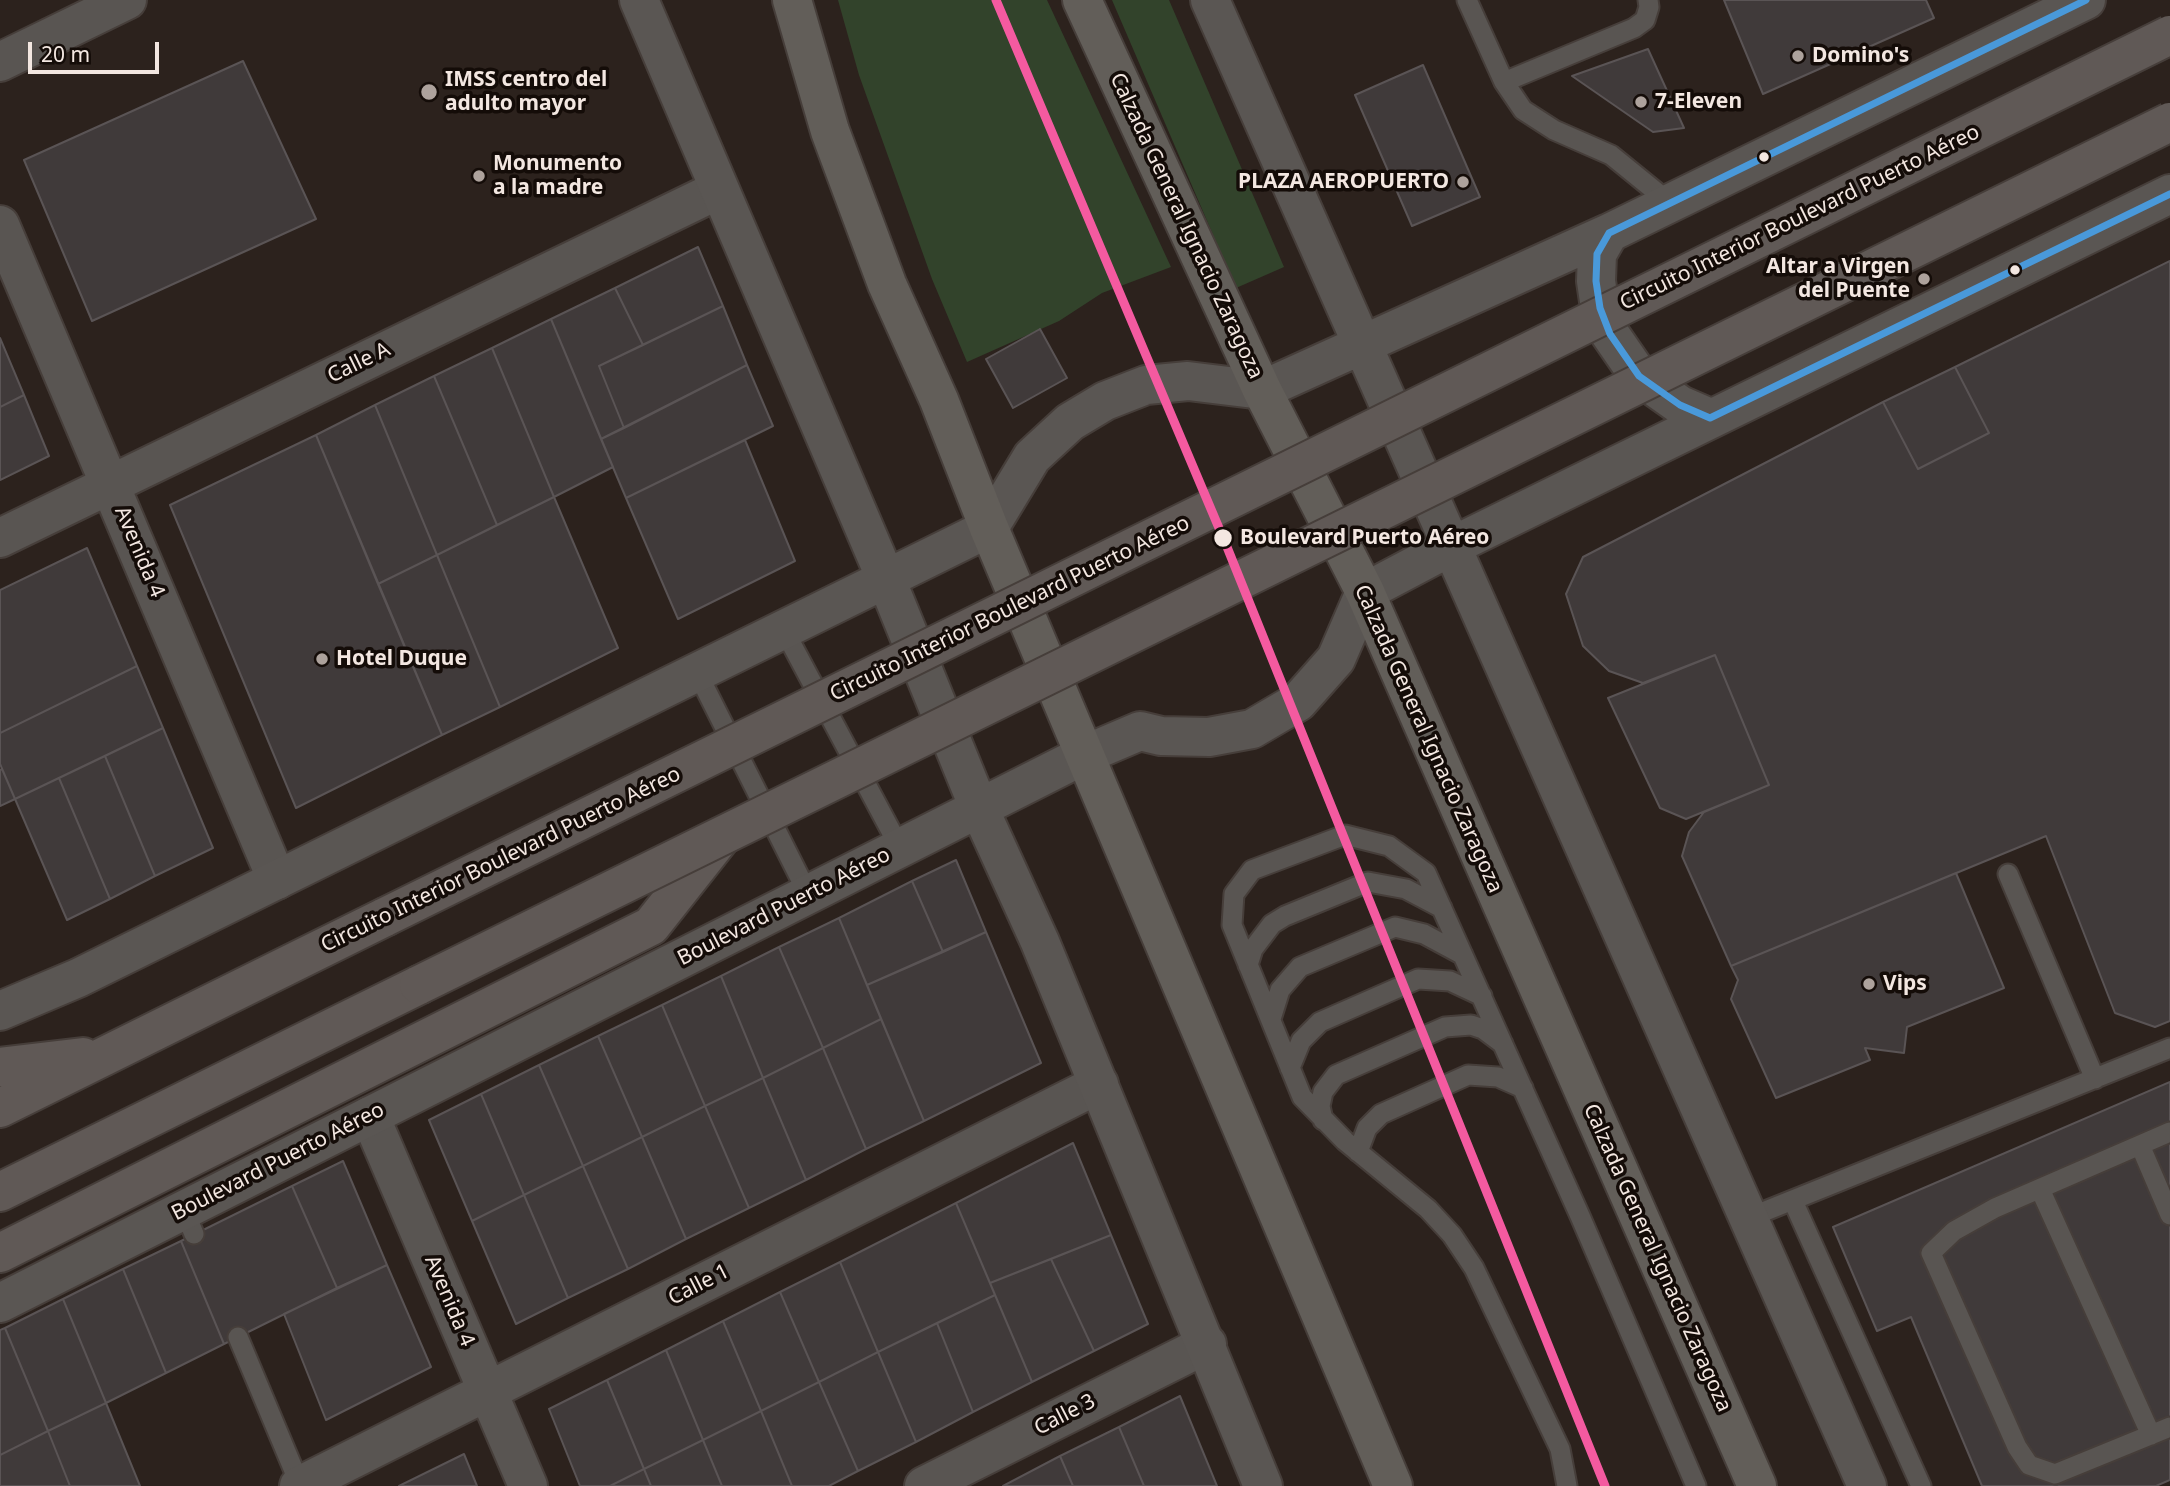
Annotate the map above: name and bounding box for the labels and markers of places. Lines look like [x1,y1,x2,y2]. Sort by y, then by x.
place label: Domino's [1812,43,1909,69]
marker: Domino's [1790,48,1806,64]
place label: IMSS centro del adulto mayor [445,67,607,117]
marker: IMSS centro del adulto mayor [419,82,439,102]
place label: 7-Eleven [1655,89,1742,115]
marker: 7-Eleven [1633,94,1649,110]
unlabelled marker [1757,150,1771,164]
place label: Monumento a la madre [493,151,622,201]
marker: Monumento a la madre [471,168,487,184]
place label: PLAZA AEROPUERTO [1238,169,1449,195]
marker: PLAZA AEROPUERTO [1455,174,1471,190]
place label: Altar a Virgen del Puente [1766,254,1910,304]
unlabelled marker [2008,263,2022,277]
marker: Altar a Virgen del Puente [1916,271,1932,287]
place label: Boulevard Puerto Aéreo [1240,525,1489,551]
marker: Boulevard Puerto Aéreo [1212,527,1234,549]
place label: Hotel Duque [336,646,467,672]
marker: Hotel Duque [314,651,330,667]
place label: Vips [1883,971,1927,997]
marker: Vips [1861,976,1877,992]

